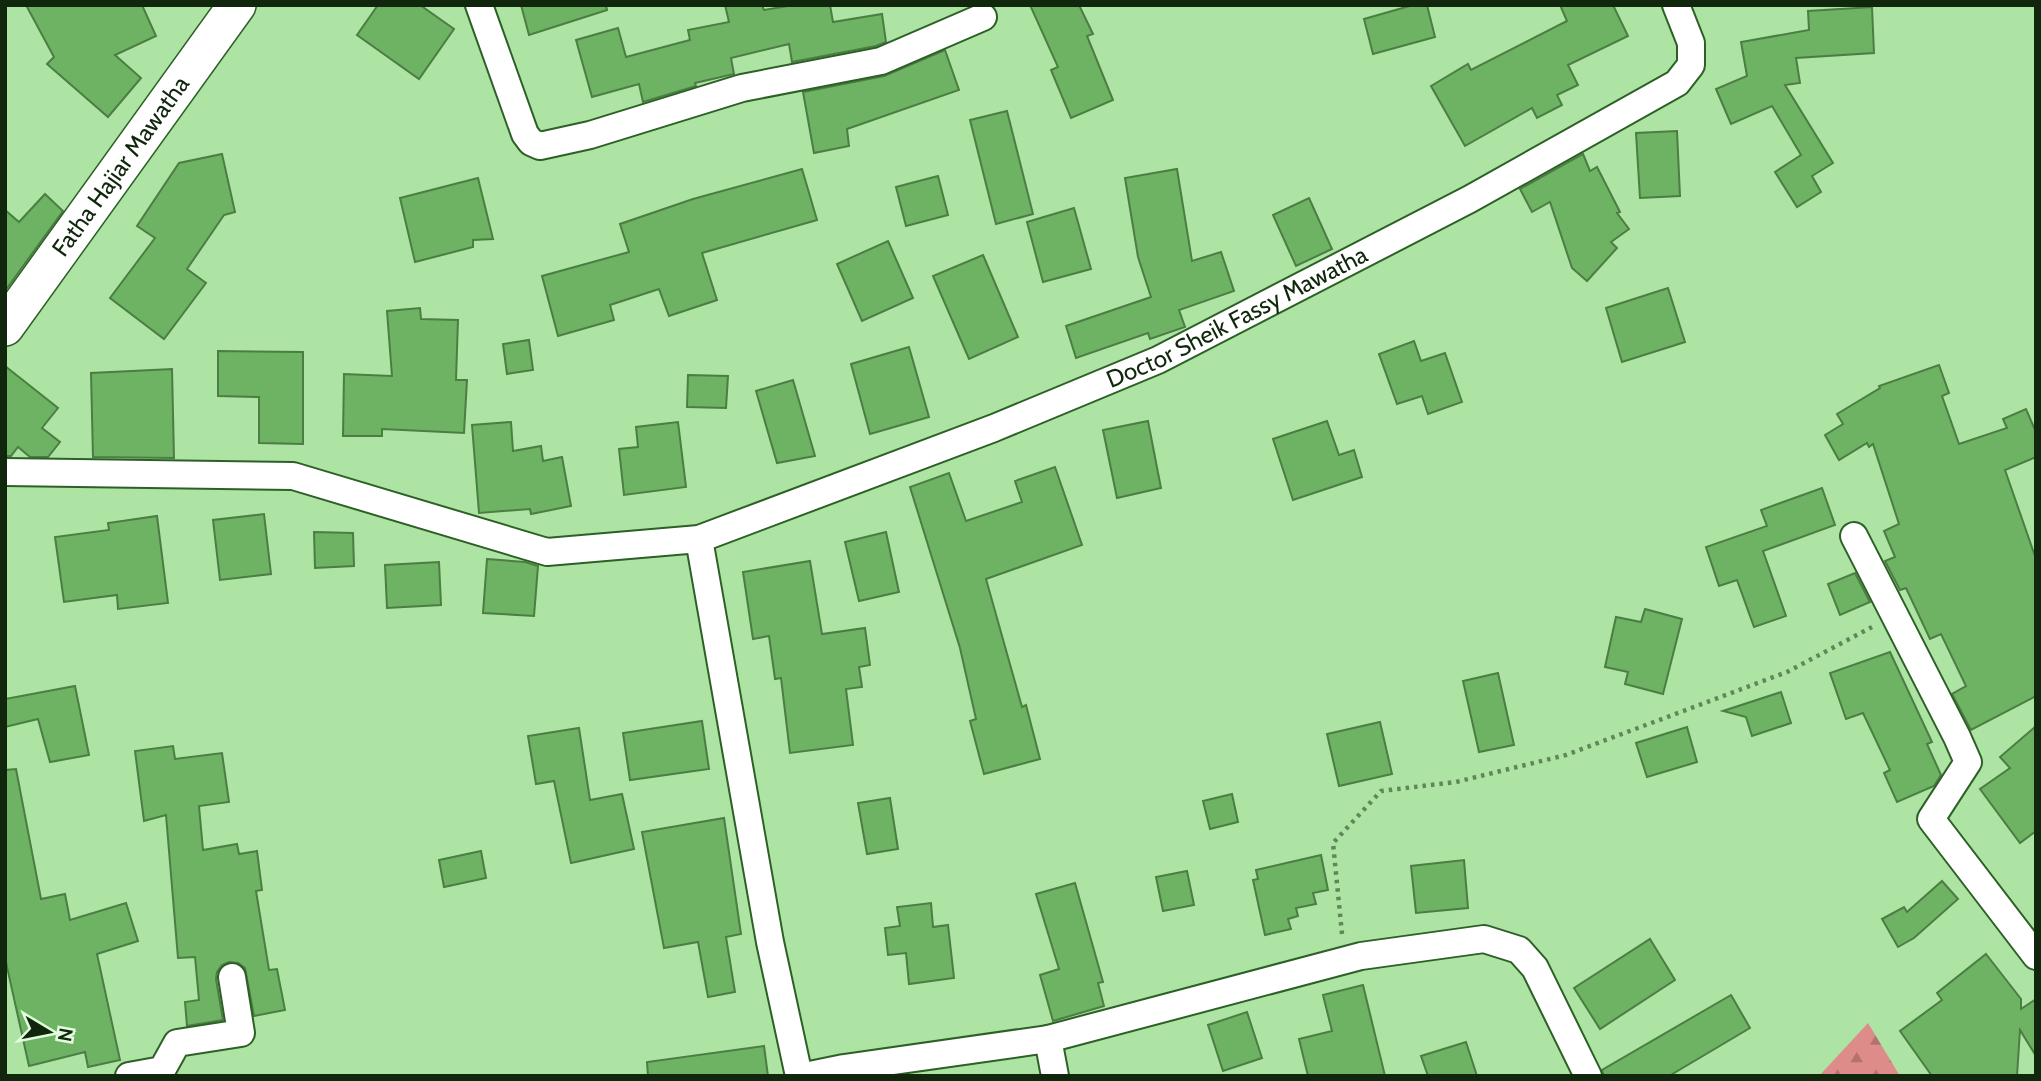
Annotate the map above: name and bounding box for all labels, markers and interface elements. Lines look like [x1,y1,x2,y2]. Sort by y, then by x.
street label: Fatha Hajiar Mawatha [46,70,195,262]
street label: Doctor Sheik Fassy Mawatha [1102,239,1372,394]
north arrow [14,997,84,1067]
text: N [53,1026,78,1043]

